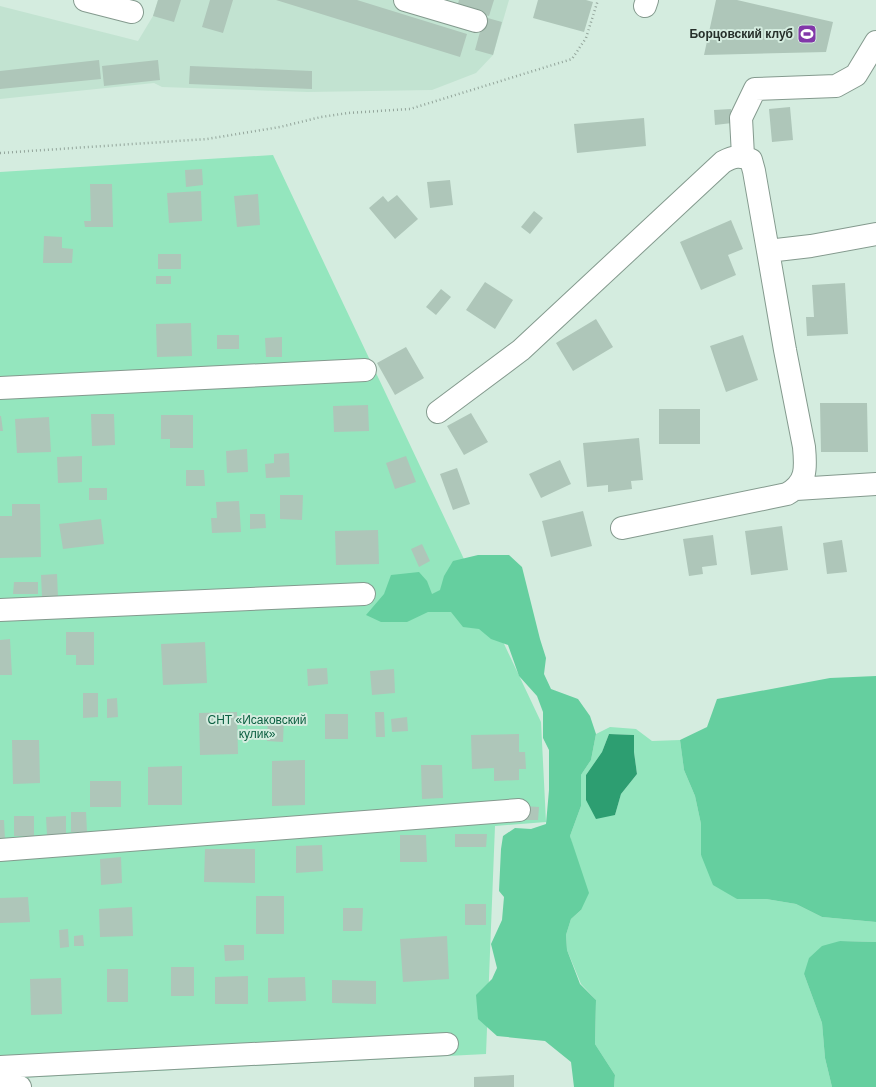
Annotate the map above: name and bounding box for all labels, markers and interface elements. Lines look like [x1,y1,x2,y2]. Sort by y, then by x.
sports icon: Борцовский клуб [796,23,818,45]
place label: Борцовский клуб [689,27,793,41]
park label: СНТ «Исаковский кулик» [208,713,306,741]

